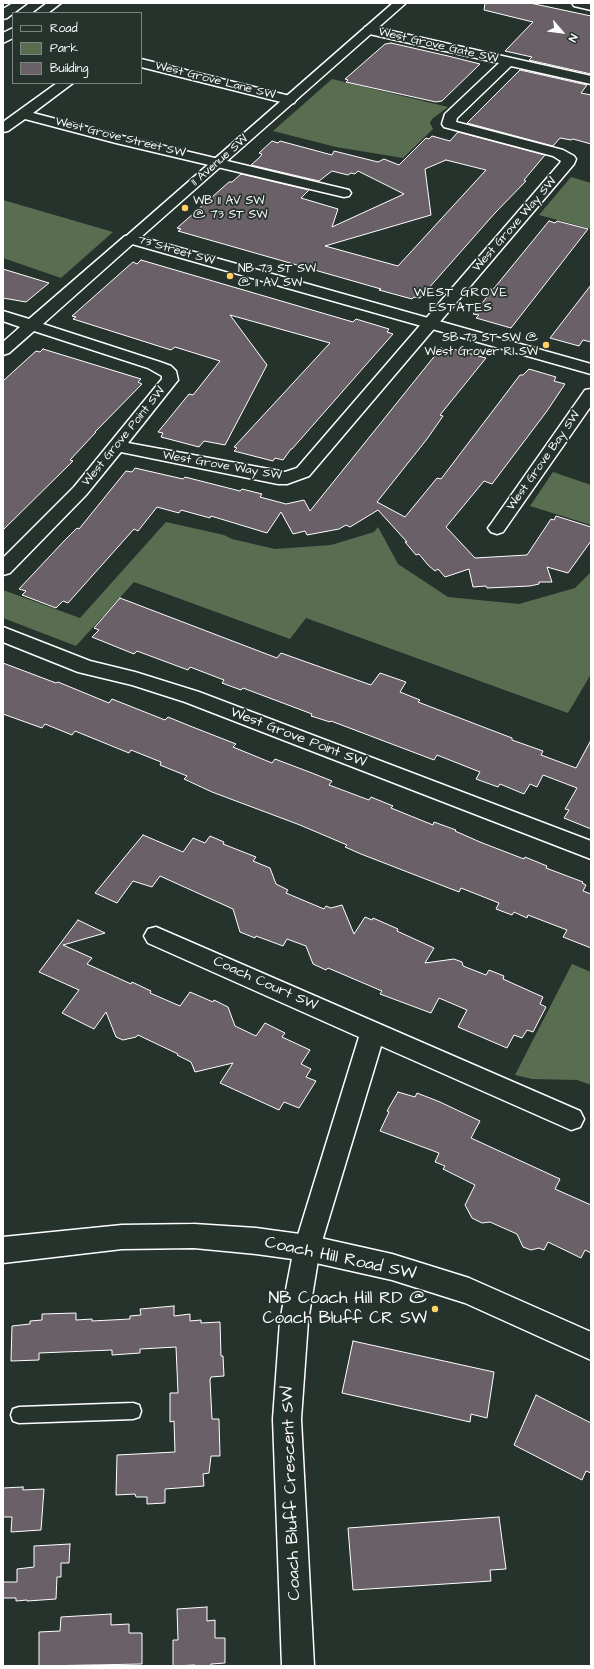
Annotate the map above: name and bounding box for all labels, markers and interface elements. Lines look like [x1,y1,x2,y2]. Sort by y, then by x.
legend [12,12,142,84]
north arrow [542,12,582,52]
text: Road [50,20,78,37]
street label: West Grove Gate SW [377,25,499,67]
text: N [565,31,581,44]
text: Park [50,40,78,57]
street label: West Grove Lane SW [153,59,277,103]
text: Building [50,60,88,77]
street label: West Grove Street SW [54,115,186,161]
street label: 11 Avenue SW [189,132,251,190]
street label: West Grove Way SW [470,175,560,275]
place label: WB 11 AV SW @ 73 ST SW [193,194,268,222]
marker: WB 11 AV SW @ 73 ST SW [180,203,190,213]
street label: 73 Street SW [136,233,216,269]
place label: NB 73 ST SW @ 11 AV SW [238,262,316,290]
marker: NB 73 ST SW @ 11 AV SW [225,271,235,281]
district label: WEST GROVE ESTATES [414,285,508,316]
place label: SB 73 ST SW @ West Grover RI SW [425,331,538,359]
marker: SB 73 ST SW @ West Grover RI SW [541,340,551,350]
street label: West Grove Point SW [80,384,168,490]
street label: West Grove Bay SW [504,409,584,513]
street label: West Grove Way SW [161,448,283,484]
street label: West Grove Point SW [228,704,368,772]
street label: Coach Court SW [210,953,320,1015]
street label: Coach Hill Road SW [263,1233,417,1285]
place label: NB Coach Hill RD @ Coach Bluff CR SW [263,1289,427,1329]
marker: NB Coach Hill RD @ Coach Bluff CR SW [430,1304,440,1314]
street label: Coach Bluff Crescent SW [278,1385,306,1601]

